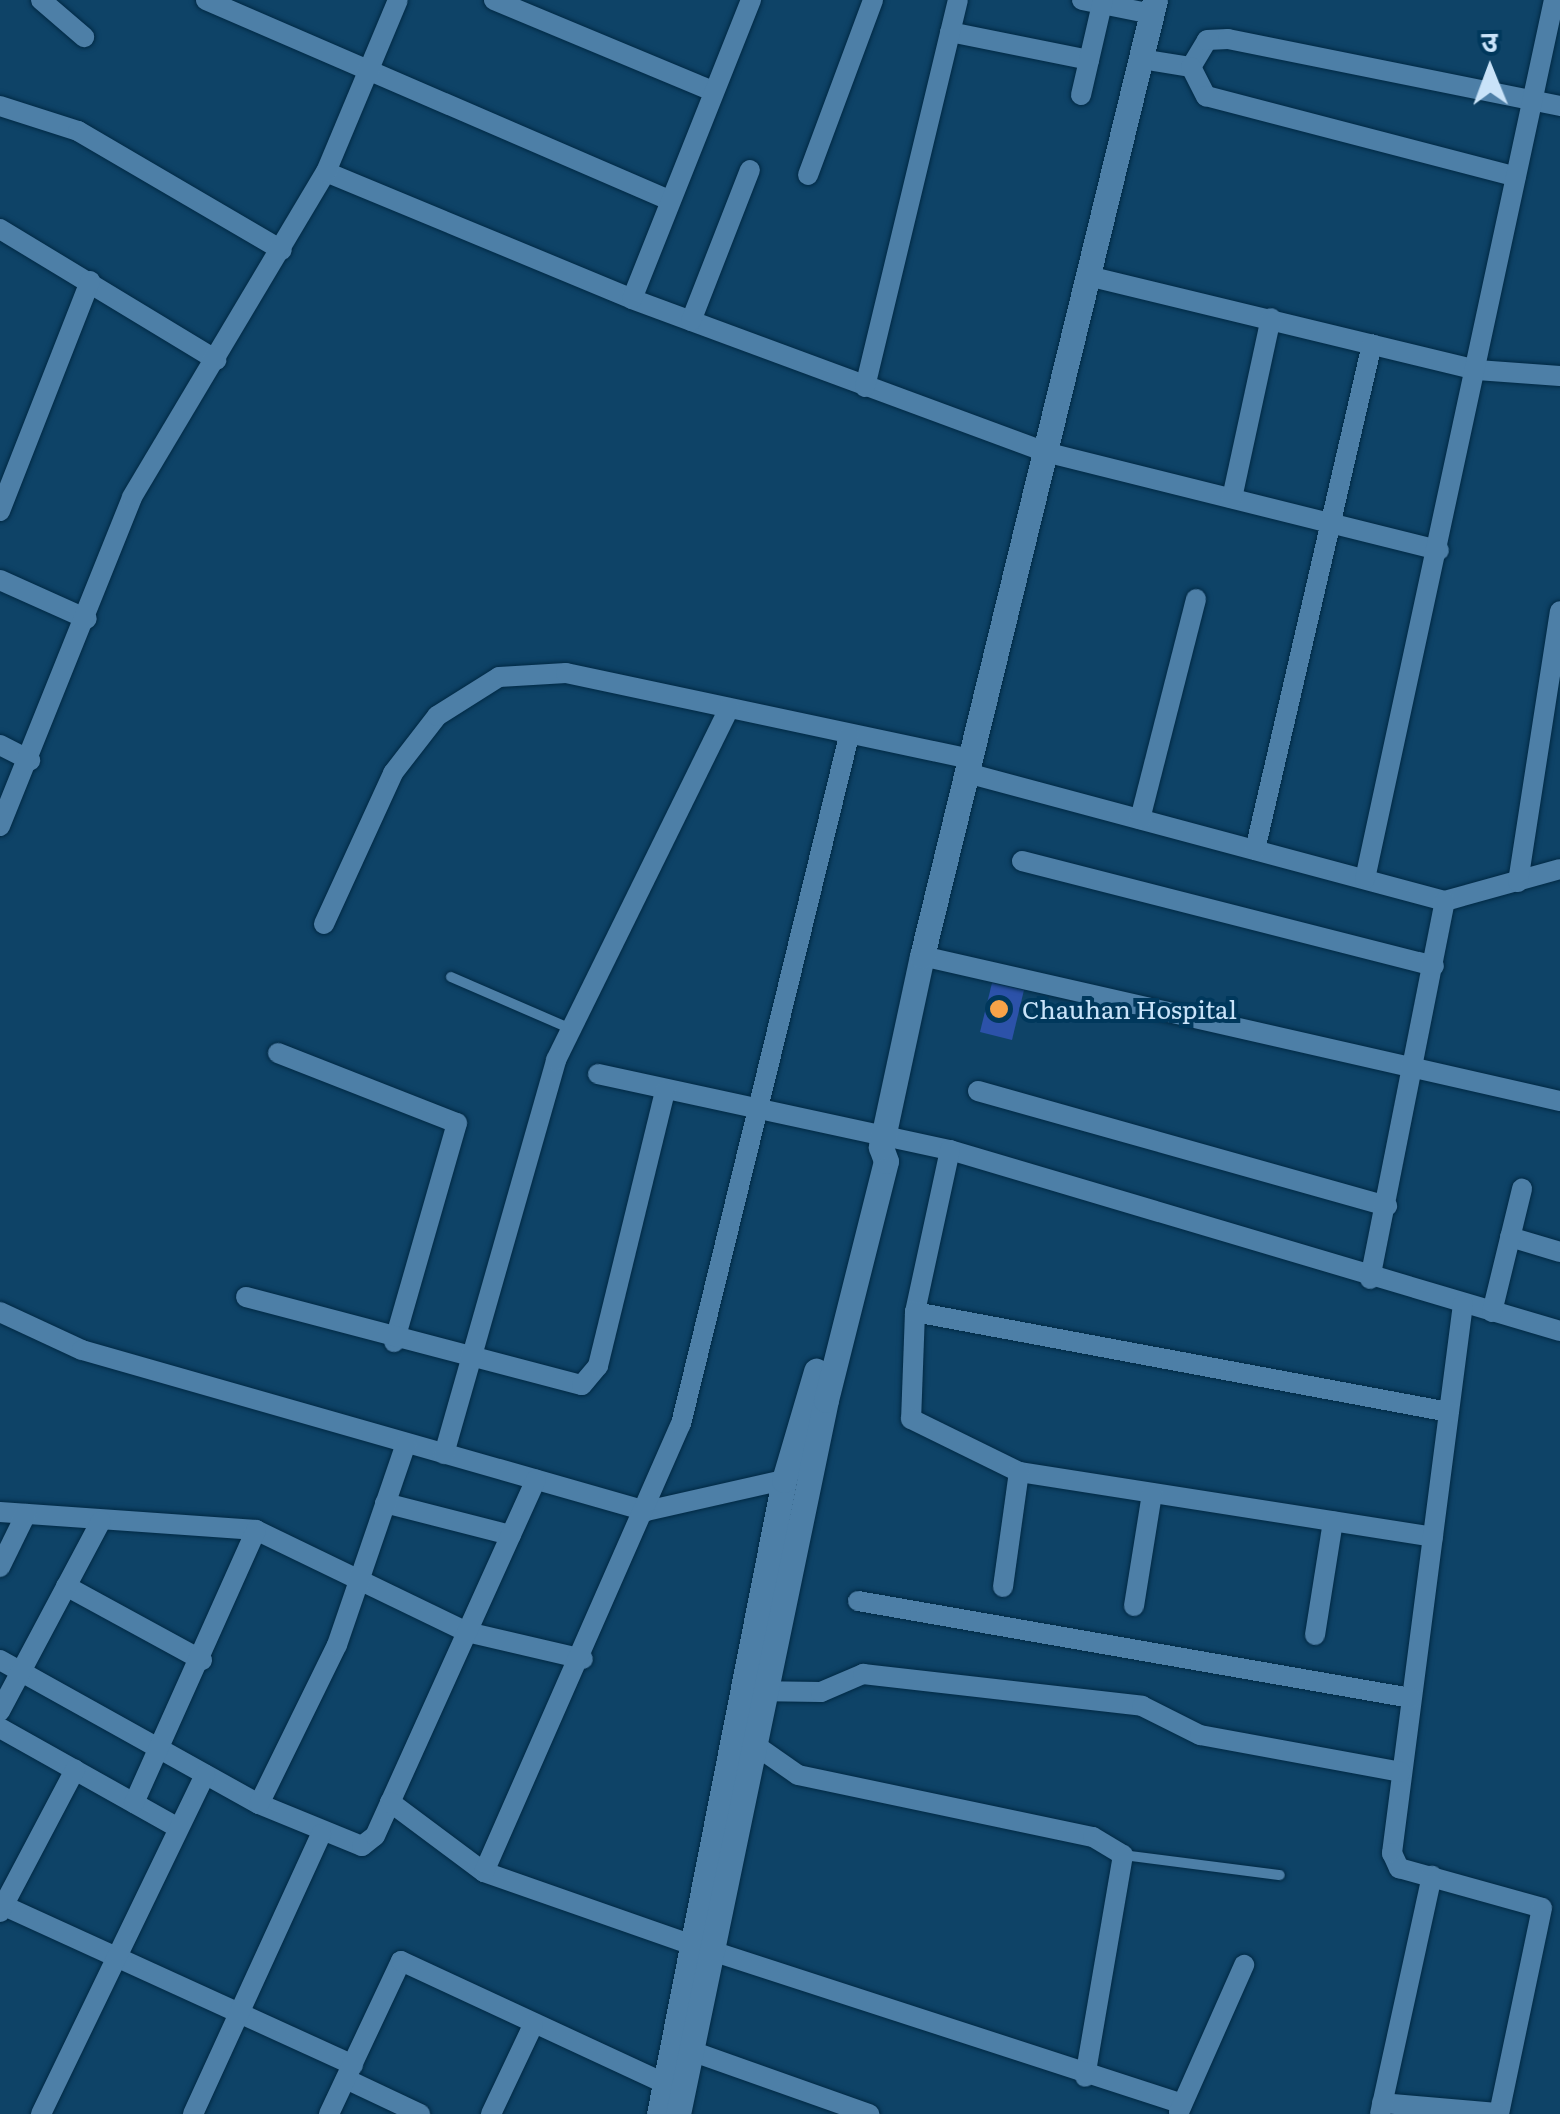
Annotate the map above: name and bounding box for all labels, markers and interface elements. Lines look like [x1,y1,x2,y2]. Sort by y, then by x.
text: उ [1481,19,1498,61]
north arrow [1440,20,1540,120]
place label: Chauhan Hospital [1022,994,1237,1024]
marker: Chauhan Hospital [986,996,1012,1022]

